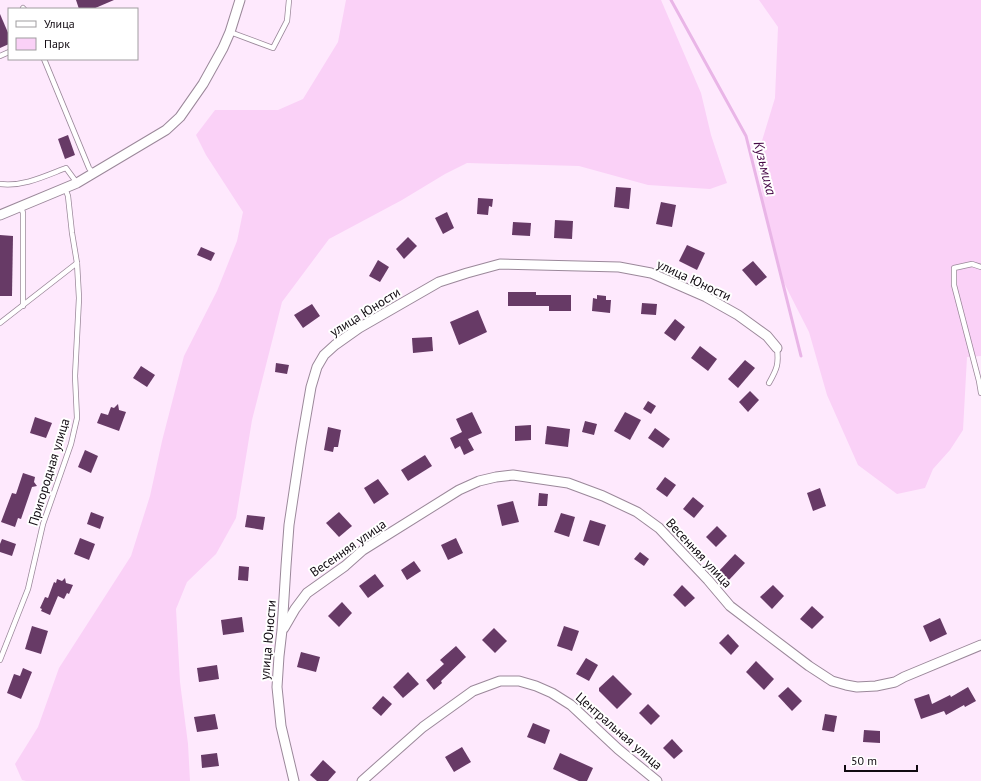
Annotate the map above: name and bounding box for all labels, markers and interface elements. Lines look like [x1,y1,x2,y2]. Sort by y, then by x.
legend [8,8,138,60]
text: Улица [44,16,75,31]
text: Парк [44,36,70,51]
water label: Кузьмиха [750,139,780,197]
street label: улица Юности [654,255,734,305]
street label: улица Юности [327,284,403,340]
street label: Пригородная улица [25,416,73,528]
street label: Весенняя улица [307,515,389,581]
street label: Весенняя улица [662,515,736,591]
street label: улица Юности [256,599,280,681]
street label: Центральная улица [572,689,666,773]
scale bar [845,747,917,773]
text: 50 m [851,753,877,768]

